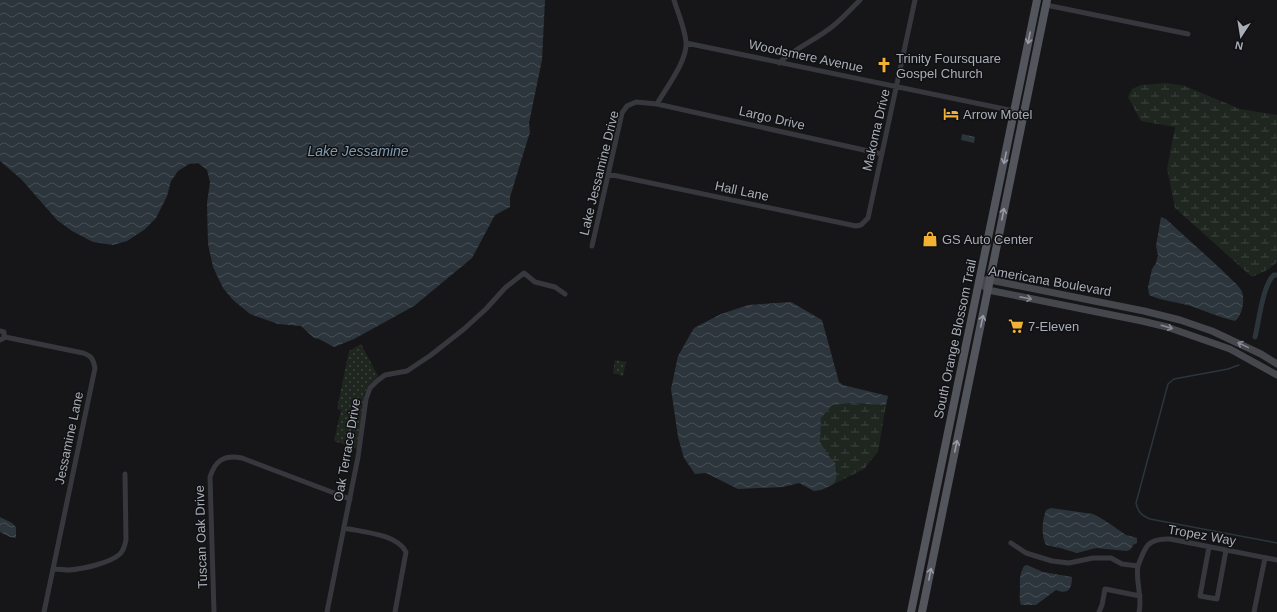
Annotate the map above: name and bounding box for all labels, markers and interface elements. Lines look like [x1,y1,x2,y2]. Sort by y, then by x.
north arrow [1221,16,1261,56]
one-way arrow [1025,31,1033,44]
street label: Woodsmere Avenue [747,37,865,75]
text: N [1234,39,1244,52]
place label: Trinity Foursquare Gospel Church [896,51,1001,81]
church icon: Trinity Foursquare Gospel Church [875,56,893,74]
street label: Makoma Drive [859,87,893,173]
street label: Largo Drive [738,103,806,133]
hotel icon: Arrow Motel [942,105,960,123]
place label: Arrow Motel [963,107,1032,122]
street label: Lake Jessamine Drive [576,109,622,237]
water label: Lake Jessamine [307,143,409,159]
one-way arrow [1000,151,1008,164]
street label: Hall Lane [714,178,770,204]
one-way arrow [1000,208,1008,221]
shop icon: GS Auto Center [921,230,939,248]
place label: GS Auto Center [942,232,1034,247]
street label: South Orange Blossom Trail [931,258,979,420]
street label: Americana Boulevard [987,263,1113,299]
one-way arrow [1019,294,1032,302]
one-way arrow [978,315,986,328]
supermarket icon: 7-Eleven [1007,317,1025,335]
place label: 7-Eleven [1028,319,1079,334]
one-way arrow [1160,324,1173,332]
one-way arrow [1237,341,1249,348]
street label: Jessamine Lane [52,390,86,486]
street label: Oak Terrace Drive [331,397,363,503]
one-way arrow [952,440,960,453]
street label: Tuscan Oak Drive [192,485,210,589]
street label: Tropez Way [1167,522,1238,548]
one-way arrow [926,568,934,581]

